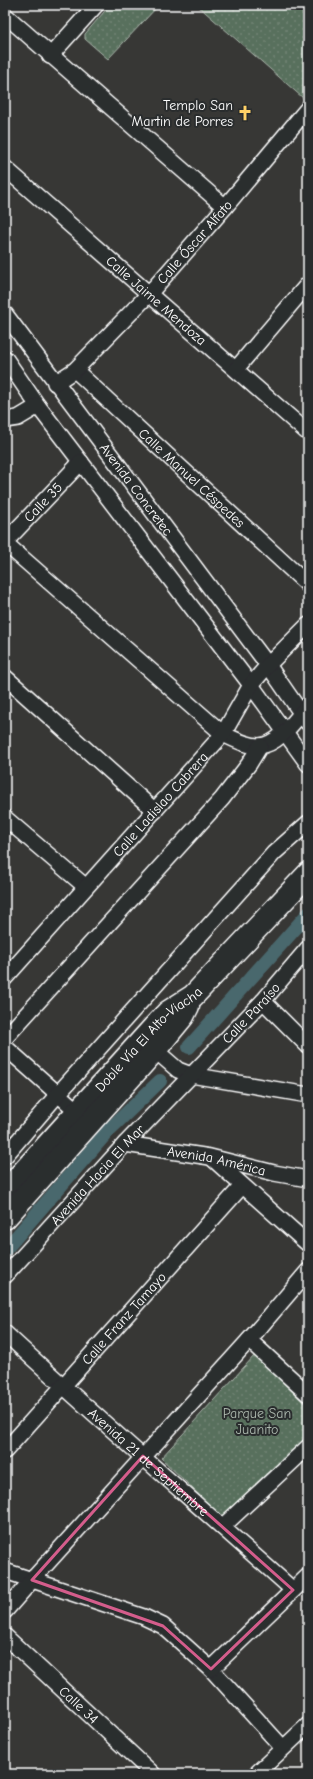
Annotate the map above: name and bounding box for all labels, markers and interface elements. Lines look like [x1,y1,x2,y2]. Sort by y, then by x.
place label: Templo San Martin de Porres [131,97,233,130]
church icon: Templo San Martin de Porres [236,104,254,122]
street label: Calle Óscar Alfato [154,197,236,288]
street label: Calle Jaime Mendoza [102,252,210,349]
street label: Calle Manuel Céspedes [135,425,248,532]
street label: Avenida Concretec [96,440,176,539]
street label: Calle 35 [20,479,66,526]
street label: Calle Ladislao Cabrera [109,749,212,860]
street label: Calle Paraíso [219,979,284,1047]
street label: Doble Vía El Alto-Viacha [92,984,206,1096]
street label: Avenida Hacia El Mar [47,1121,149,1229]
street label: Avenida América [166,1143,267,1180]
street label: Calle Franz Tamayo [78,1269,170,1368]
street label: Avenida 21 de Septiembre [84,1405,212,1520]
park label: Parque San Juanito [223,1405,291,1438]
street label: Calle 34 [55,1683,102,1728]

